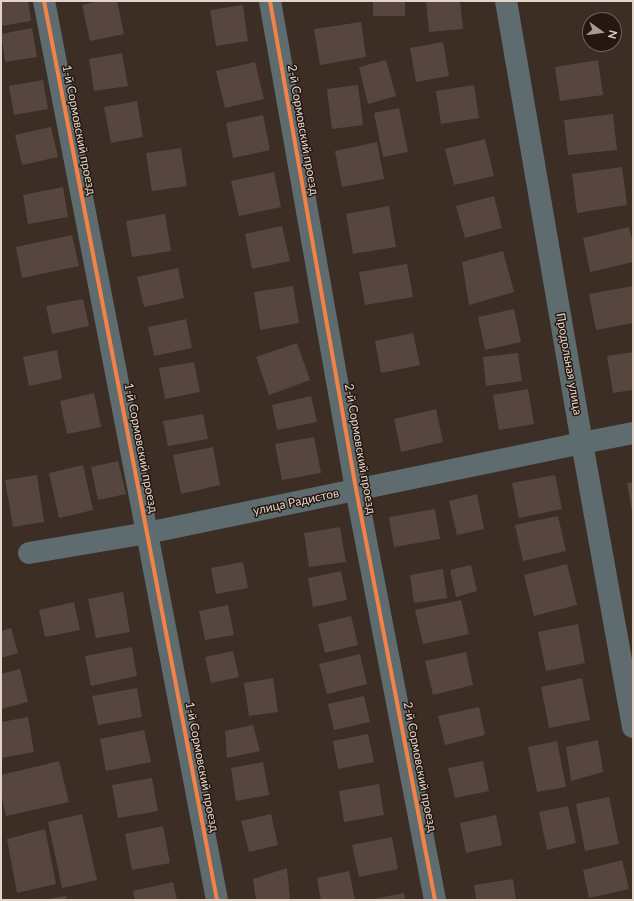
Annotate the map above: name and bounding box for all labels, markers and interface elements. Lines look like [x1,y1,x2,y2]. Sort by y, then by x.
north arrow [582,12,622,52]
text: N [606,29,620,40]
street label: 1-й Сормовский проезд [59,64,99,196]
street label: 2-й Сормовский проезд [284,64,322,196]
street label: Продольная улица [553,312,585,416]
street label: 1-й Сормовский проезд [121,382,161,514]
street label: 2-й Сормовский проезд [341,383,379,515]
street label: улица Радистов [252,486,340,518]
street label: 1-й Сормовский проезд [182,701,222,833]
street label: 2-й Сормовский проезд [400,701,440,833]

